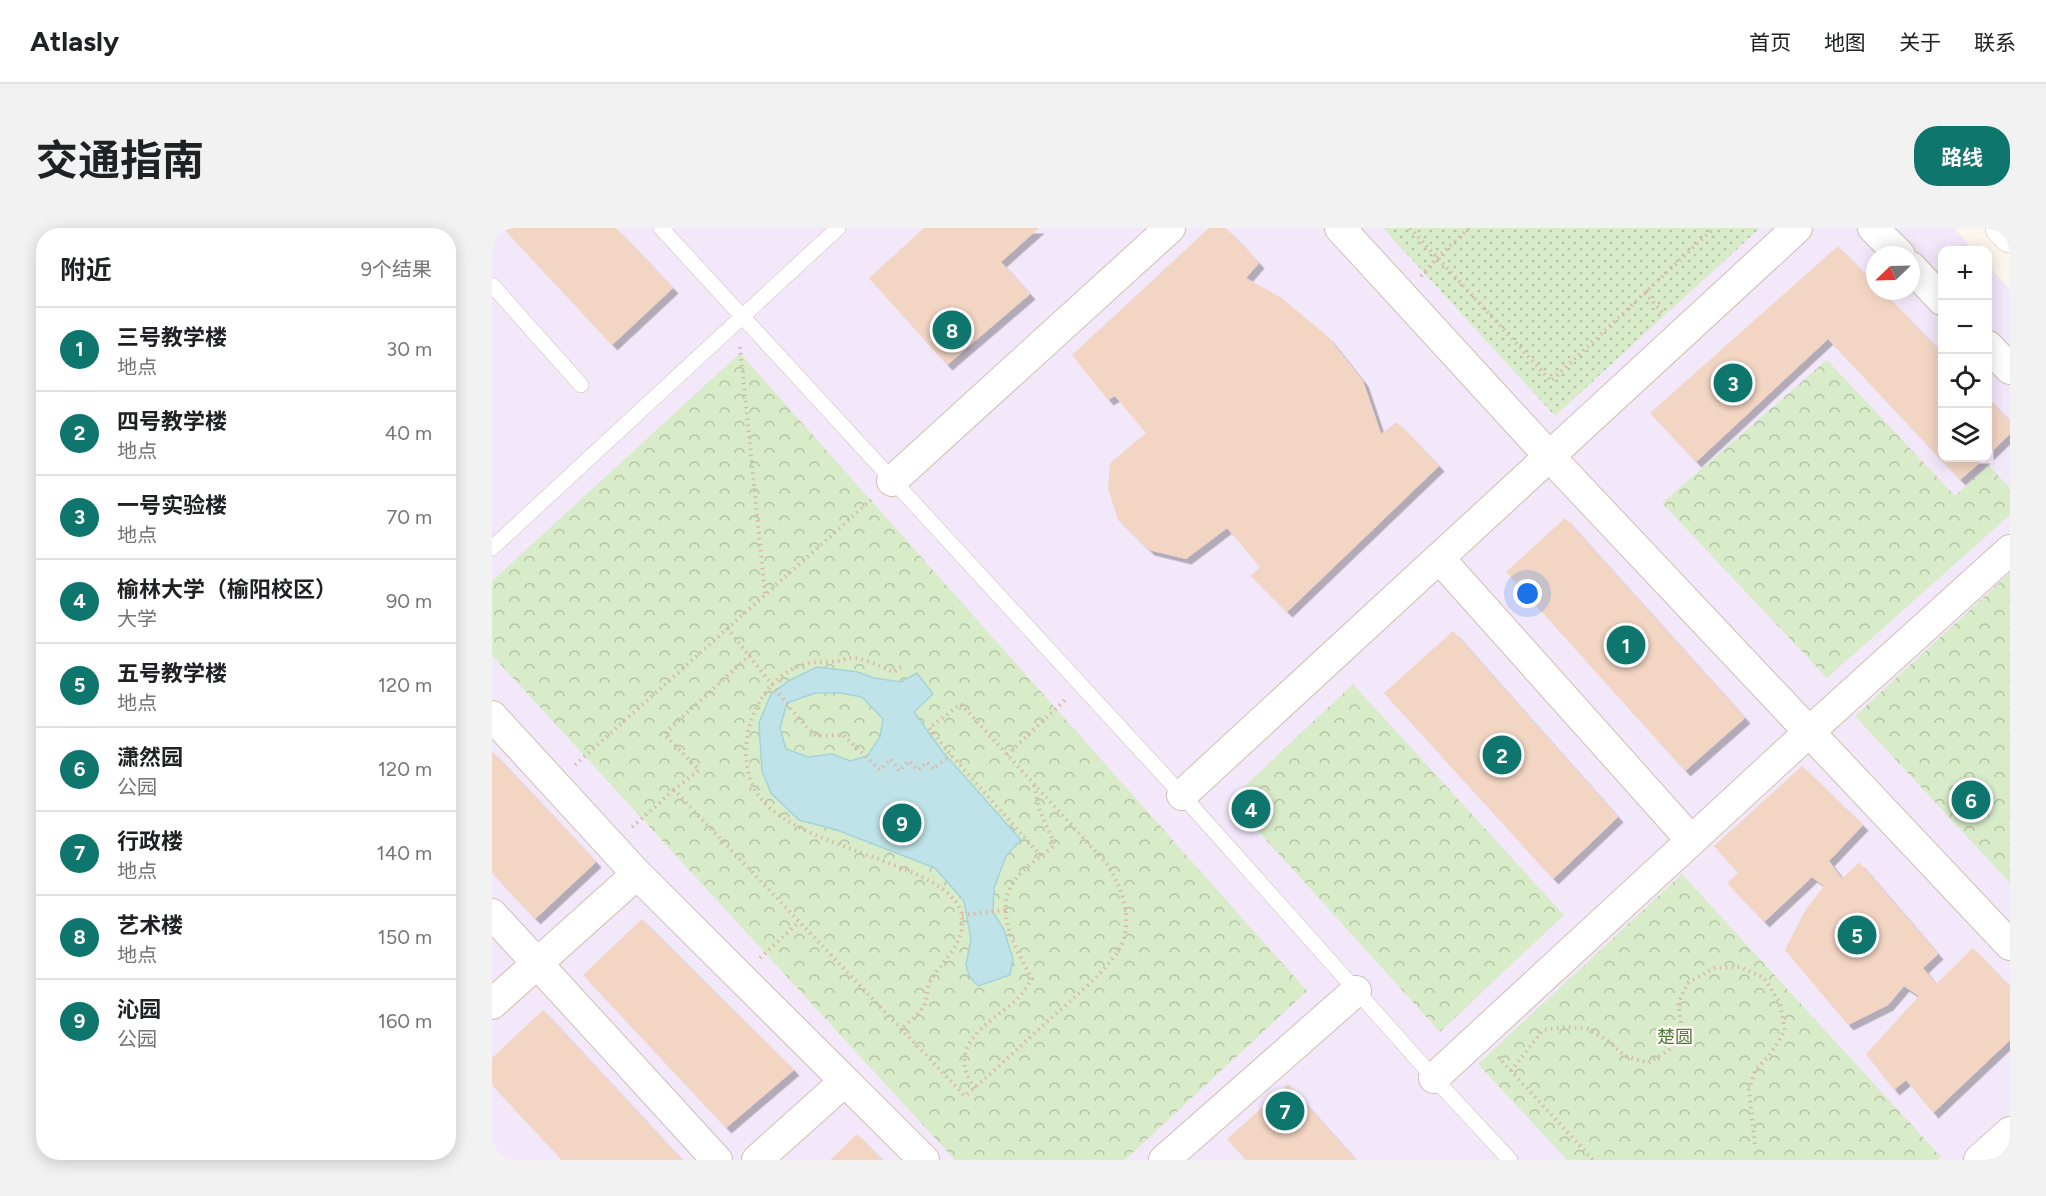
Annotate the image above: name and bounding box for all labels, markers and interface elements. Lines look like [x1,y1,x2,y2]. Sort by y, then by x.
text: Atlasly [30,24,119,58]
text: 首页 [1749,30,1791,55]
text: 地图 [1824,30,1866,55]
text: 关于 [1899,30,1941,55]
text: 联系 [1974,30,2016,55]
button: 路线 [1914,126,2010,186]
text: 交通指南 [36,135,204,186]
north arrow [1866,246,1920,300]
map controls [1938,246,1992,462]
button: + [1938,246,1992,300]
text: 附近 [60,254,112,286]
text: 9个结果 [361,257,432,281]
button: − [1938,300,1992,354]
pin: 8 [932,308,972,352]
text: 三号教学楼 [117,324,227,351]
text: 1 [75,337,84,361]
text: 30 m [386,337,432,361]
button: locate [1938,354,1992,408]
text: 地点 [117,355,157,379]
pin: 3 [1714,360,1752,406]
text: 四号教学楼 [117,408,227,435]
button: layers [1938,408,1992,462]
text: 2 [74,421,85,445]
text: 40 m [385,421,432,445]
text: 地点 [117,439,157,463]
text: 一号实验楼 [117,492,227,519]
text: 3 [74,505,85,529]
text: 70 m [386,505,432,529]
text: 地点 [117,523,157,547]
text: 榆林大学（榆阳校区） [117,576,337,603]
your location [1513,579,1542,608]
text: 4 [73,589,86,613]
text: 90 m [386,589,432,613]
text: 大学 [117,607,157,631]
pin: 1 [1606,622,1646,668]
text: 五号教学楼 [117,660,227,687]
text: 5 [74,673,85,697]
text: 120 m [378,673,432,697]
text: 地点 [117,691,157,715]
pin: 2 [1482,732,1522,778]
text: 潇然园 [117,744,183,771]
text: 6 [74,757,85,781]
text: 120 m [378,757,432,781]
text: 公园 [117,775,157,799]
pin: 6 [1952,778,1990,822]
pin: 4 [1232,786,1270,832]
pin: 9 [882,800,922,846]
text: 行政楼 [117,828,183,855]
text: 7 [74,841,85,865]
text: 140 m [377,841,432,865]
text: 地点 [117,859,157,883]
text: 艺术楼 [117,912,183,939]
pin: 5 [1838,912,1876,958]
text: 8 [73,925,86,949]
text: 150 m [377,925,432,949]
text: 地点 [117,943,157,967]
text: 沁园 [117,996,161,1023]
text: 9 [74,1009,85,1033]
text: 160 m [378,1009,432,1033]
park label: 楚圆 [1657,1026,1693,1048]
text: 公园 [117,1027,157,1051]
pin: 7 [1266,1088,1304,1134]

